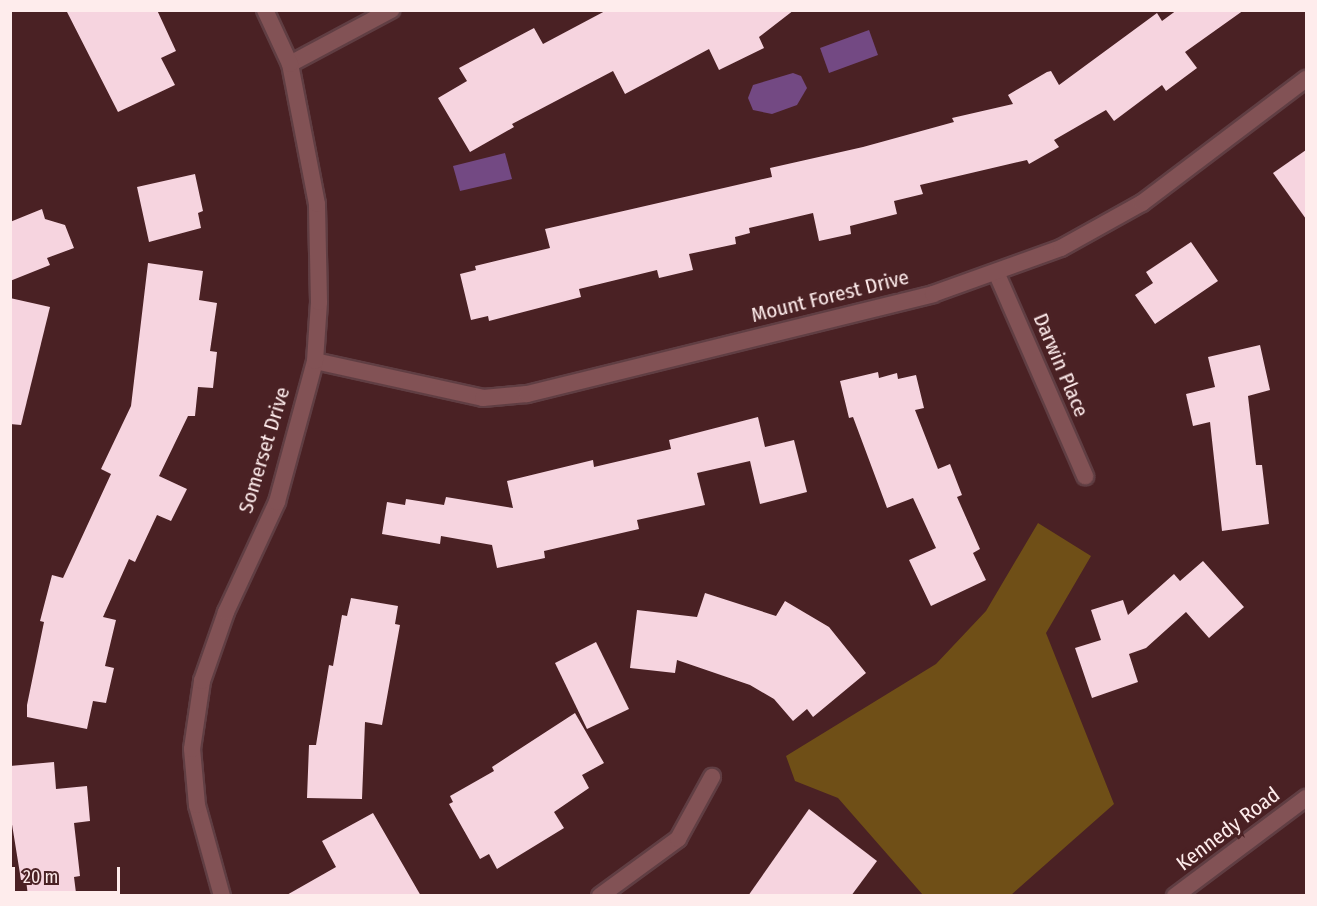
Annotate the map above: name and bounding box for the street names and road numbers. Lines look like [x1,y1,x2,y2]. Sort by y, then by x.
street label: Mount Forest Drive [749,264,911,328]
street label: Darwin Place [1028,309,1094,421]
street label: Somerset Drive [233,384,295,516]
street label: Kennedy Road [1171,782,1285,876]

